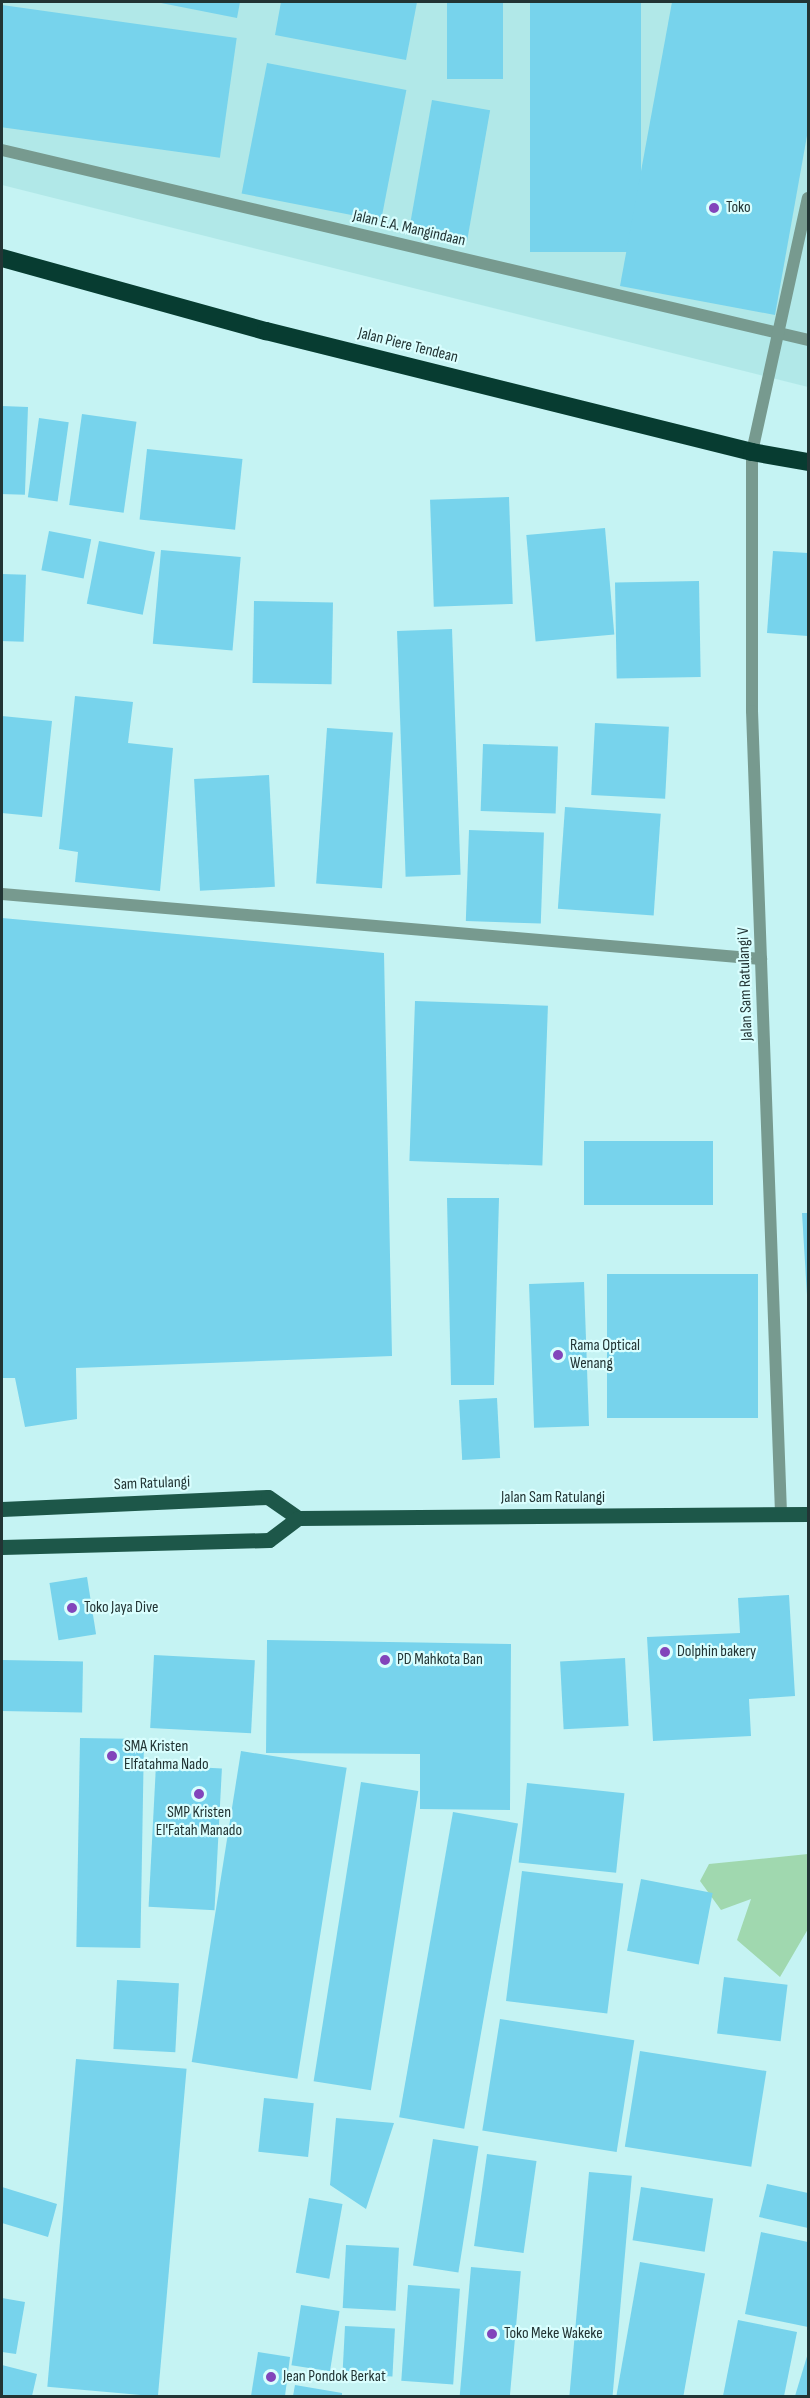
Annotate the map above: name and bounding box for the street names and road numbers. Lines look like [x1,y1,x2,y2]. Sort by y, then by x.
street label: Jalan E.A. Mangindaan [351,207,467,251]
street label: Jalan Piere Tendean [356,324,460,368]
street label: Jalan Sam Ratulangi V [734,927,758,1041]
street label: Sam Ratulangi [114,1473,190,1495]
street label: Jalan Sam Ratulangi [501,1488,605,1508]

